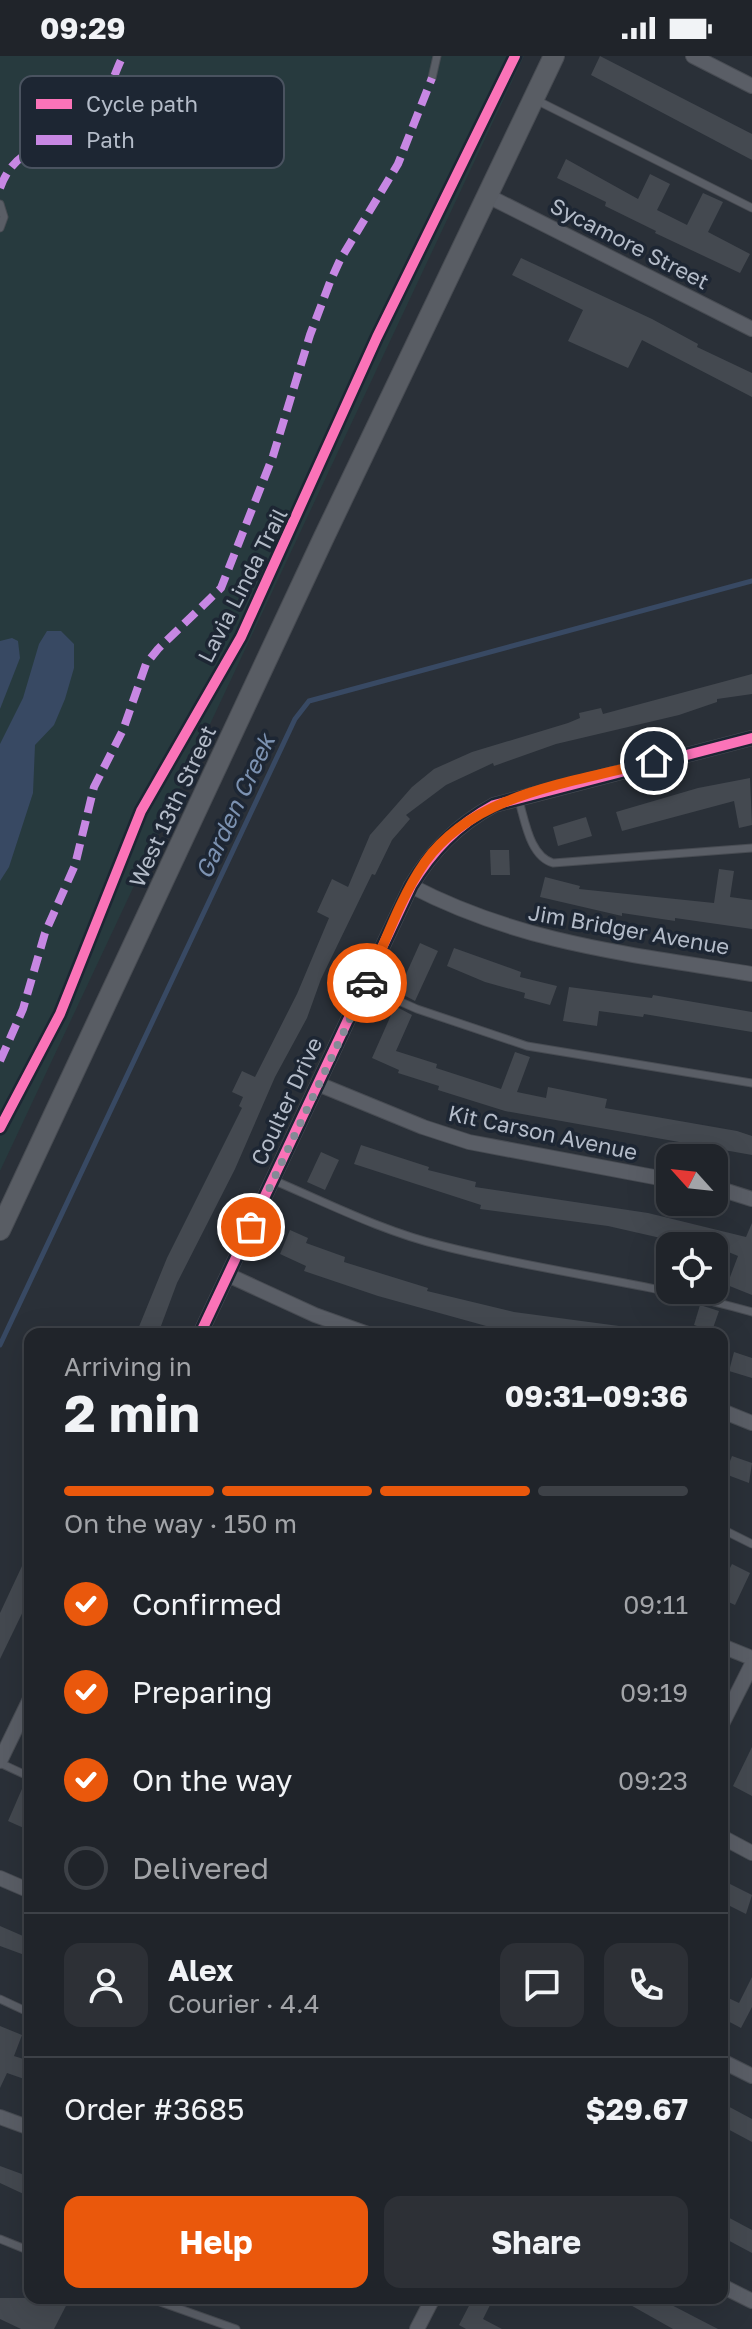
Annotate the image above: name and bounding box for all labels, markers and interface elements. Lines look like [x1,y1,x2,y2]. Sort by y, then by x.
text: 09:29 [40,10,126,46]
legend [20,76,284,168]
text: Cycle path [86,90,198,117]
text: Path [86,126,135,153]
street label: Sycamore Street [546,191,714,295]
street label: Lavia Linda Trail [191,503,293,667]
street label: West 13th Street [123,721,221,891]
water label: Garden Creek [188,727,281,883]
pin [620,727,688,795]
icon: home [632,739,676,783]
street label: Jim Bridger Avenue [526,898,732,960]
courier [327,943,407,1023]
icon: car [345,961,389,1005]
street label: Coulter Drive [245,1033,327,1169]
street label: Kit Carson Avenue [446,1099,640,1165]
north arrow [656,1144,728,1216]
map controls [656,1144,728,1304]
pin [217,1193,285,1261]
icon: bag [229,1205,273,1249]
button: locate [656,1232,728,1304]
text: Arriving in [64,1351,192,1382]
text: 09:31–09:36 [505,1378,688,1414]
text: 2 min [64,1381,200,1443]
text: On the way · 150 m [64,1508,297,1539]
icon: check [64,1582,108,1626]
text: Confirmed [132,1586,282,1622]
text: 09:11 [623,1589,688,1620]
icon: check [64,1670,108,1714]
text: Preparing [132,1674,273,1710]
text: 09:19 [620,1677,688,1708]
icon: check [64,1758,108,1802]
text: On the way [132,1762,292,1798]
text: 09:23 [618,1765,688,1796]
text: Delivered [132,1850,269,1886]
button: person [64,1943,148,2027]
button: chat [500,1943,584,2027]
button: phone [604,1943,688,2027]
text: Alex [168,1952,233,1988]
text: Courier · 4.4 [168,1988,320,2019]
text: Order #3685 [64,2091,244,2127]
text: $29.67 [586,2091,688,2127]
button: Help [64,2196,368,2288]
button: Share [384,2196,688,2288]

